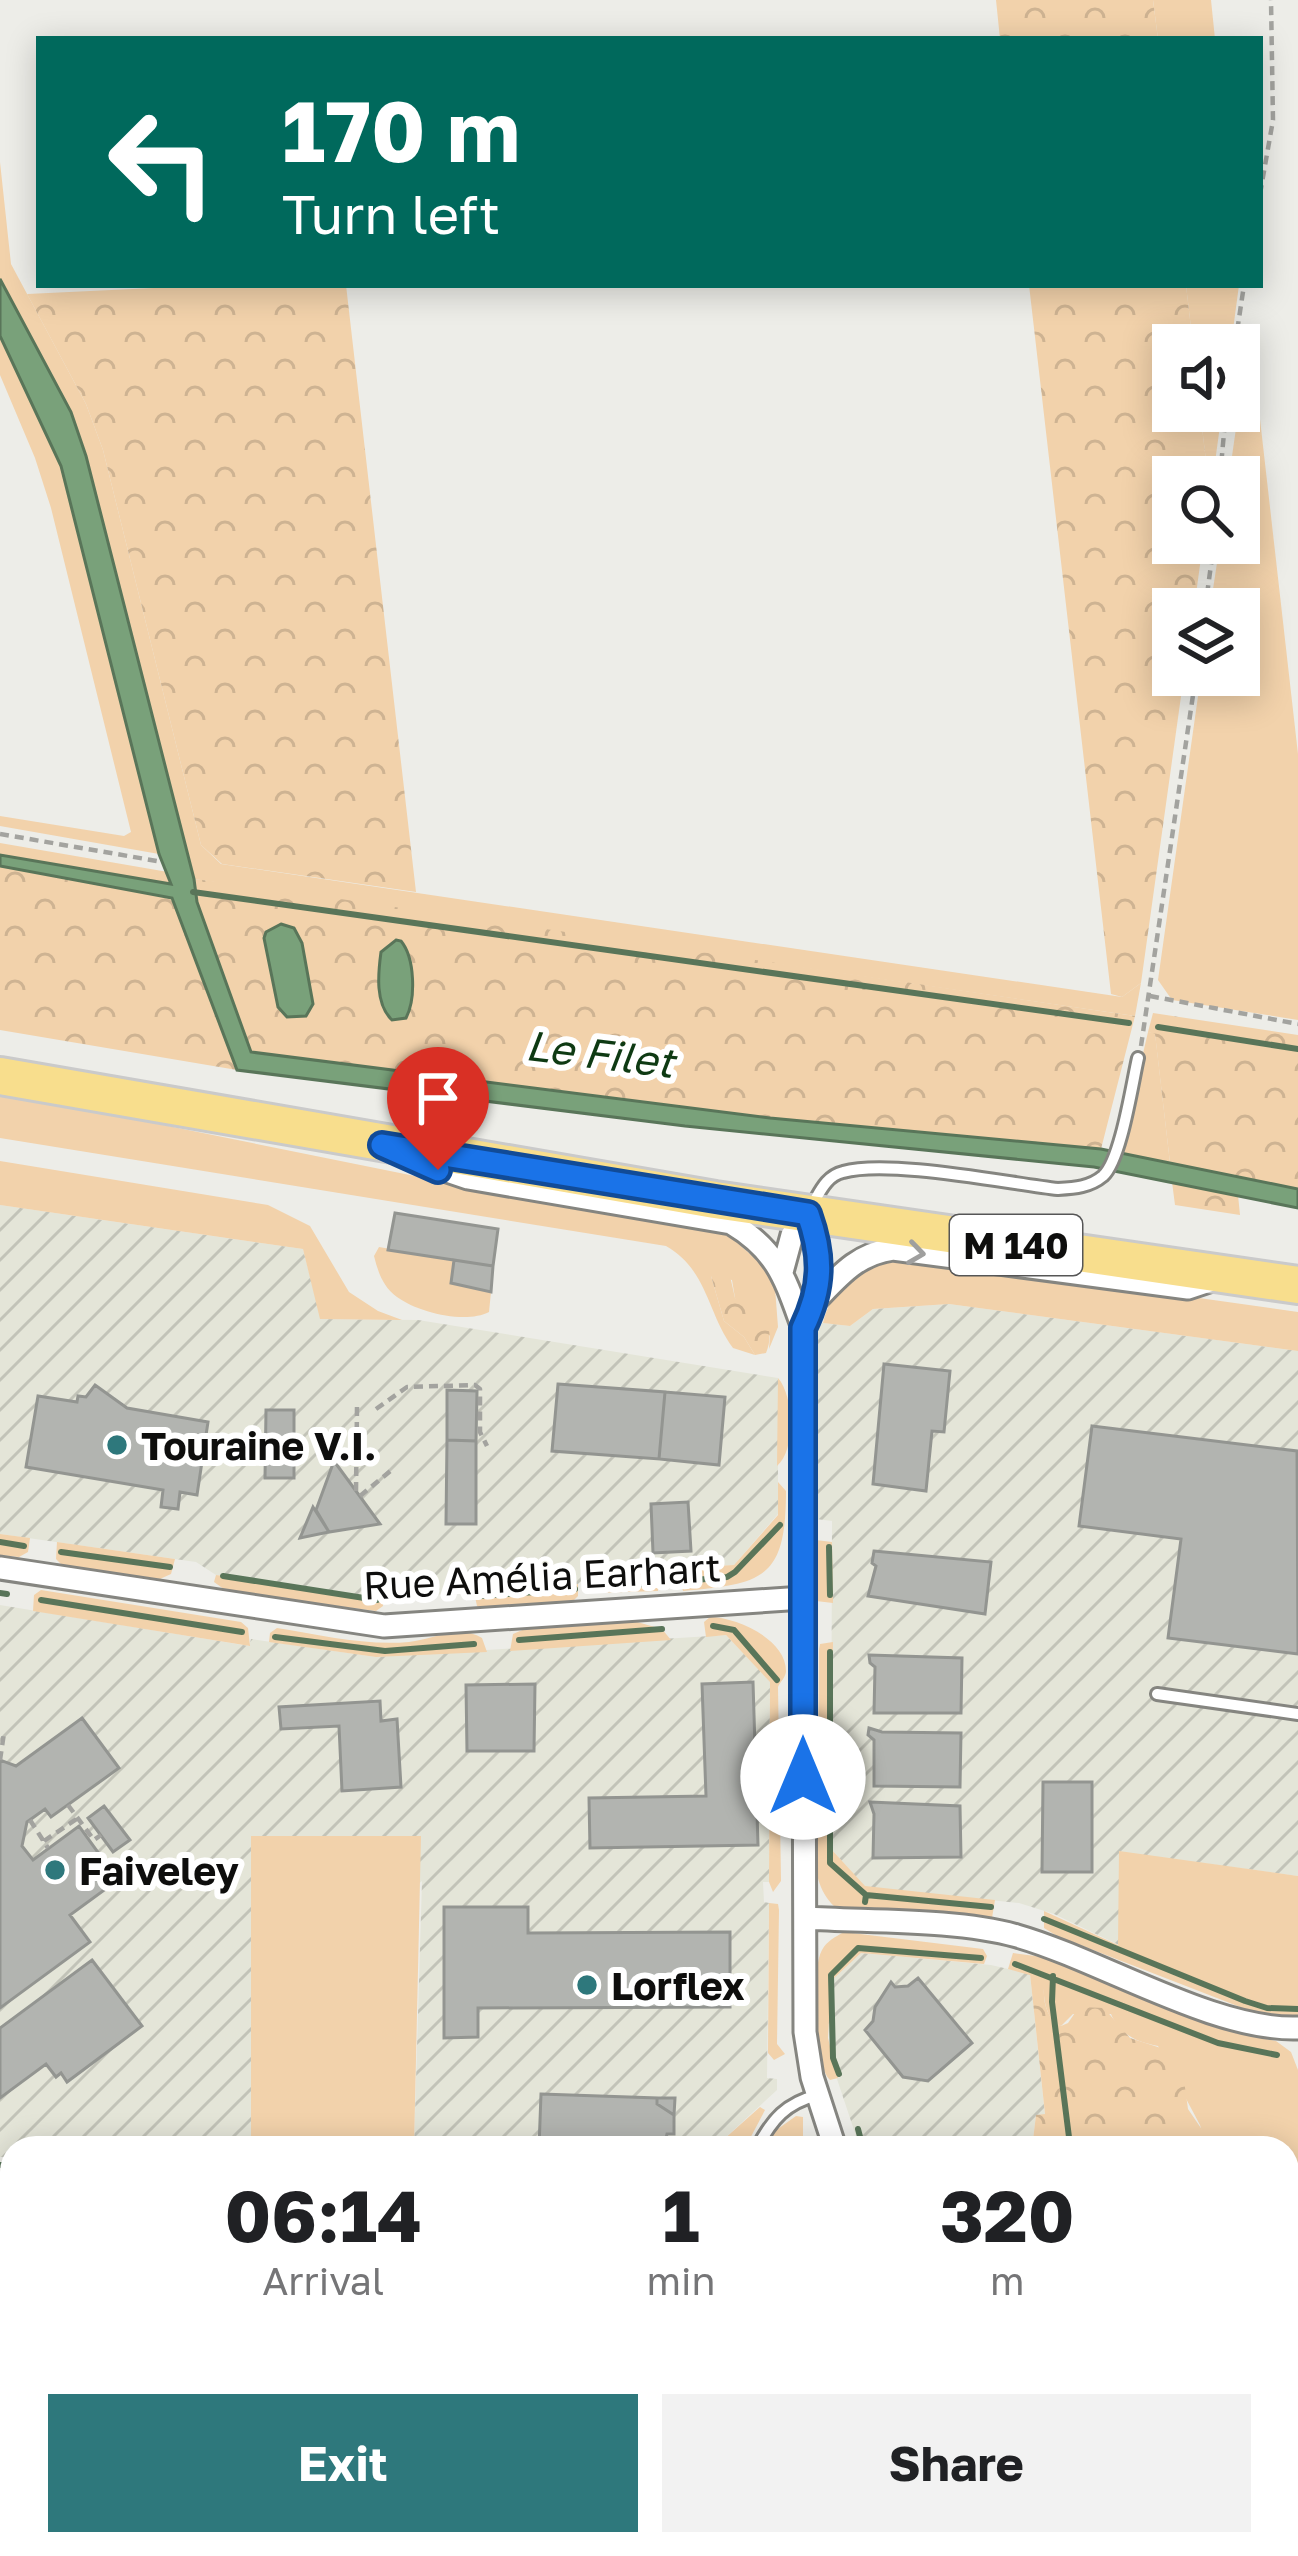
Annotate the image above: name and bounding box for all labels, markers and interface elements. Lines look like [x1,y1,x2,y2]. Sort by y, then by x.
text: 170 m [282,80,520,180]
icon: left [84,84,240,240]
text: Turn left [282,181,500,246]
map controls [1152,324,1260,696]
button: sound [1152,324,1260,432]
button: search [1152,456,1260,564]
button: layers [1152,588,1260,696]
water label: Le Filet [523,1019,681,1087]
pin [387,1047,489,1170]
icon: arrive [405,1065,471,1131]
road number: M 140 [950,1215,1082,1275]
one-way arrow [906,1239,926,1265]
place label: Touraine V.I. [141,1422,376,1469]
marker: Touraine V.I. [104,1432,130,1458]
street label: Rue Amélia Earhart [362,1543,722,1609]
position arrow [740,1714,866,1840]
place label: Faiveley [79,1847,239,1894]
marker: Faiveley [42,1857,68,1883]
place label: Lorflex [611,1962,745,2009]
marker: Lorflex [574,1972,600,1998]
text: 06:14 [224,2171,422,2258]
text: 1 [662,2171,700,2258]
text: 320 [940,2171,1075,2258]
text: Arrival [262,2257,384,2304]
text: min [647,2257,715,2304]
text: m [990,2257,1024,2304]
button: Exit [48,2394,638,2532]
button: Share [662,2394,1251,2532]

